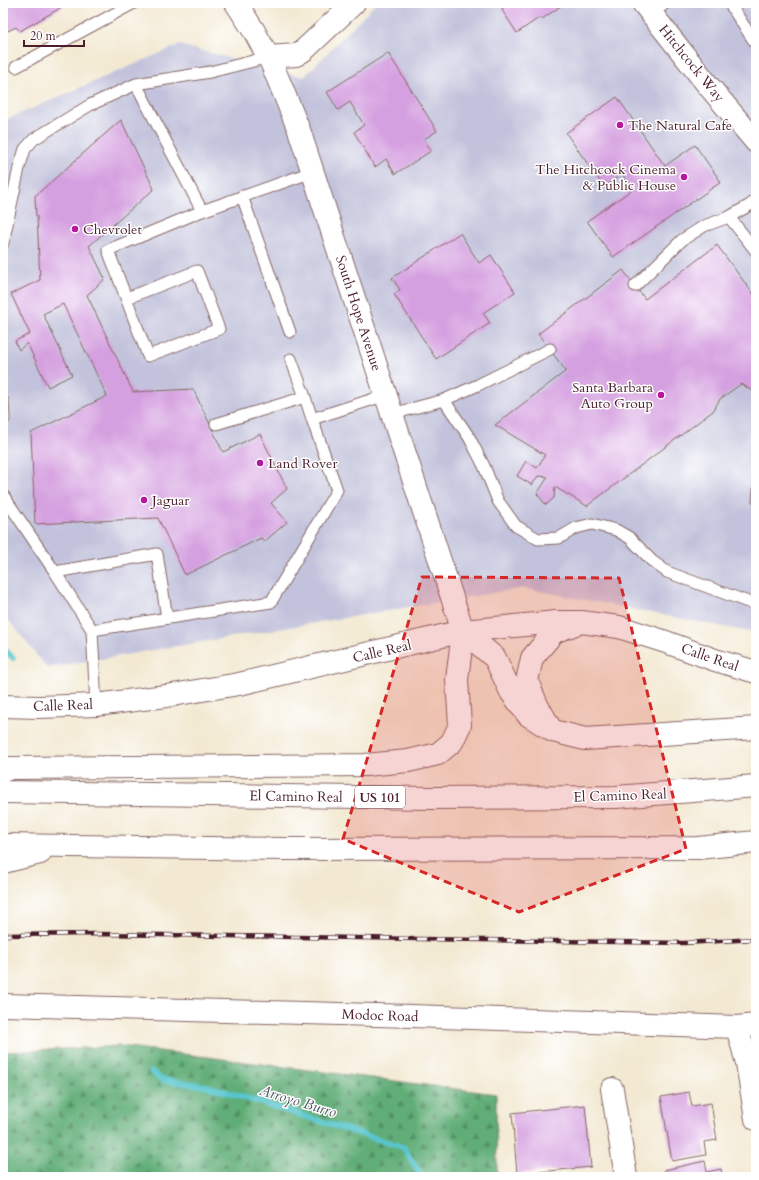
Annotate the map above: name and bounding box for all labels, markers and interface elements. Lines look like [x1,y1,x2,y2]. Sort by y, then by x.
street label: Hitchcock Way [654,21,729,107]
scale bar [24,22,84,48]
text: 20 m [30,28,57,44]
place label: The Natural Cafe [628,116,732,135]
marker: The Natural Cafe [615,120,625,130]
place label: The Hitchcock Cinema & Public House [535,160,676,195]
marker: The Hitchcock Cinema & Public House [679,172,689,182]
place label: Chevrolet [83,220,142,239]
marker: Chevrolet [70,224,80,234]
street label: South Hope Avenue [331,253,386,373]
place label: Santa Barbara Auto Group [572,378,653,413]
marker: Santa Barbara Auto Group [656,390,666,400]
place label: Land Rover [268,454,338,473]
marker: Land Rover [255,458,265,468]
place label: Jaguar [150,491,190,510]
marker: Jaguar [139,495,149,505]
street label: Calle Real [351,635,414,667]
street label: Calle Real [679,639,742,676]
street label: Calle Real [33,695,94,716]
street label: El Camino Real [573,784,667,807]
street label: El Camino Real [249,786,343,807]
road number: US 101 [355,786,405,808]
street label: Modoc Road [341,1005,419,1026]
water label: Arroyo Burro [256,1080,339,1122]

